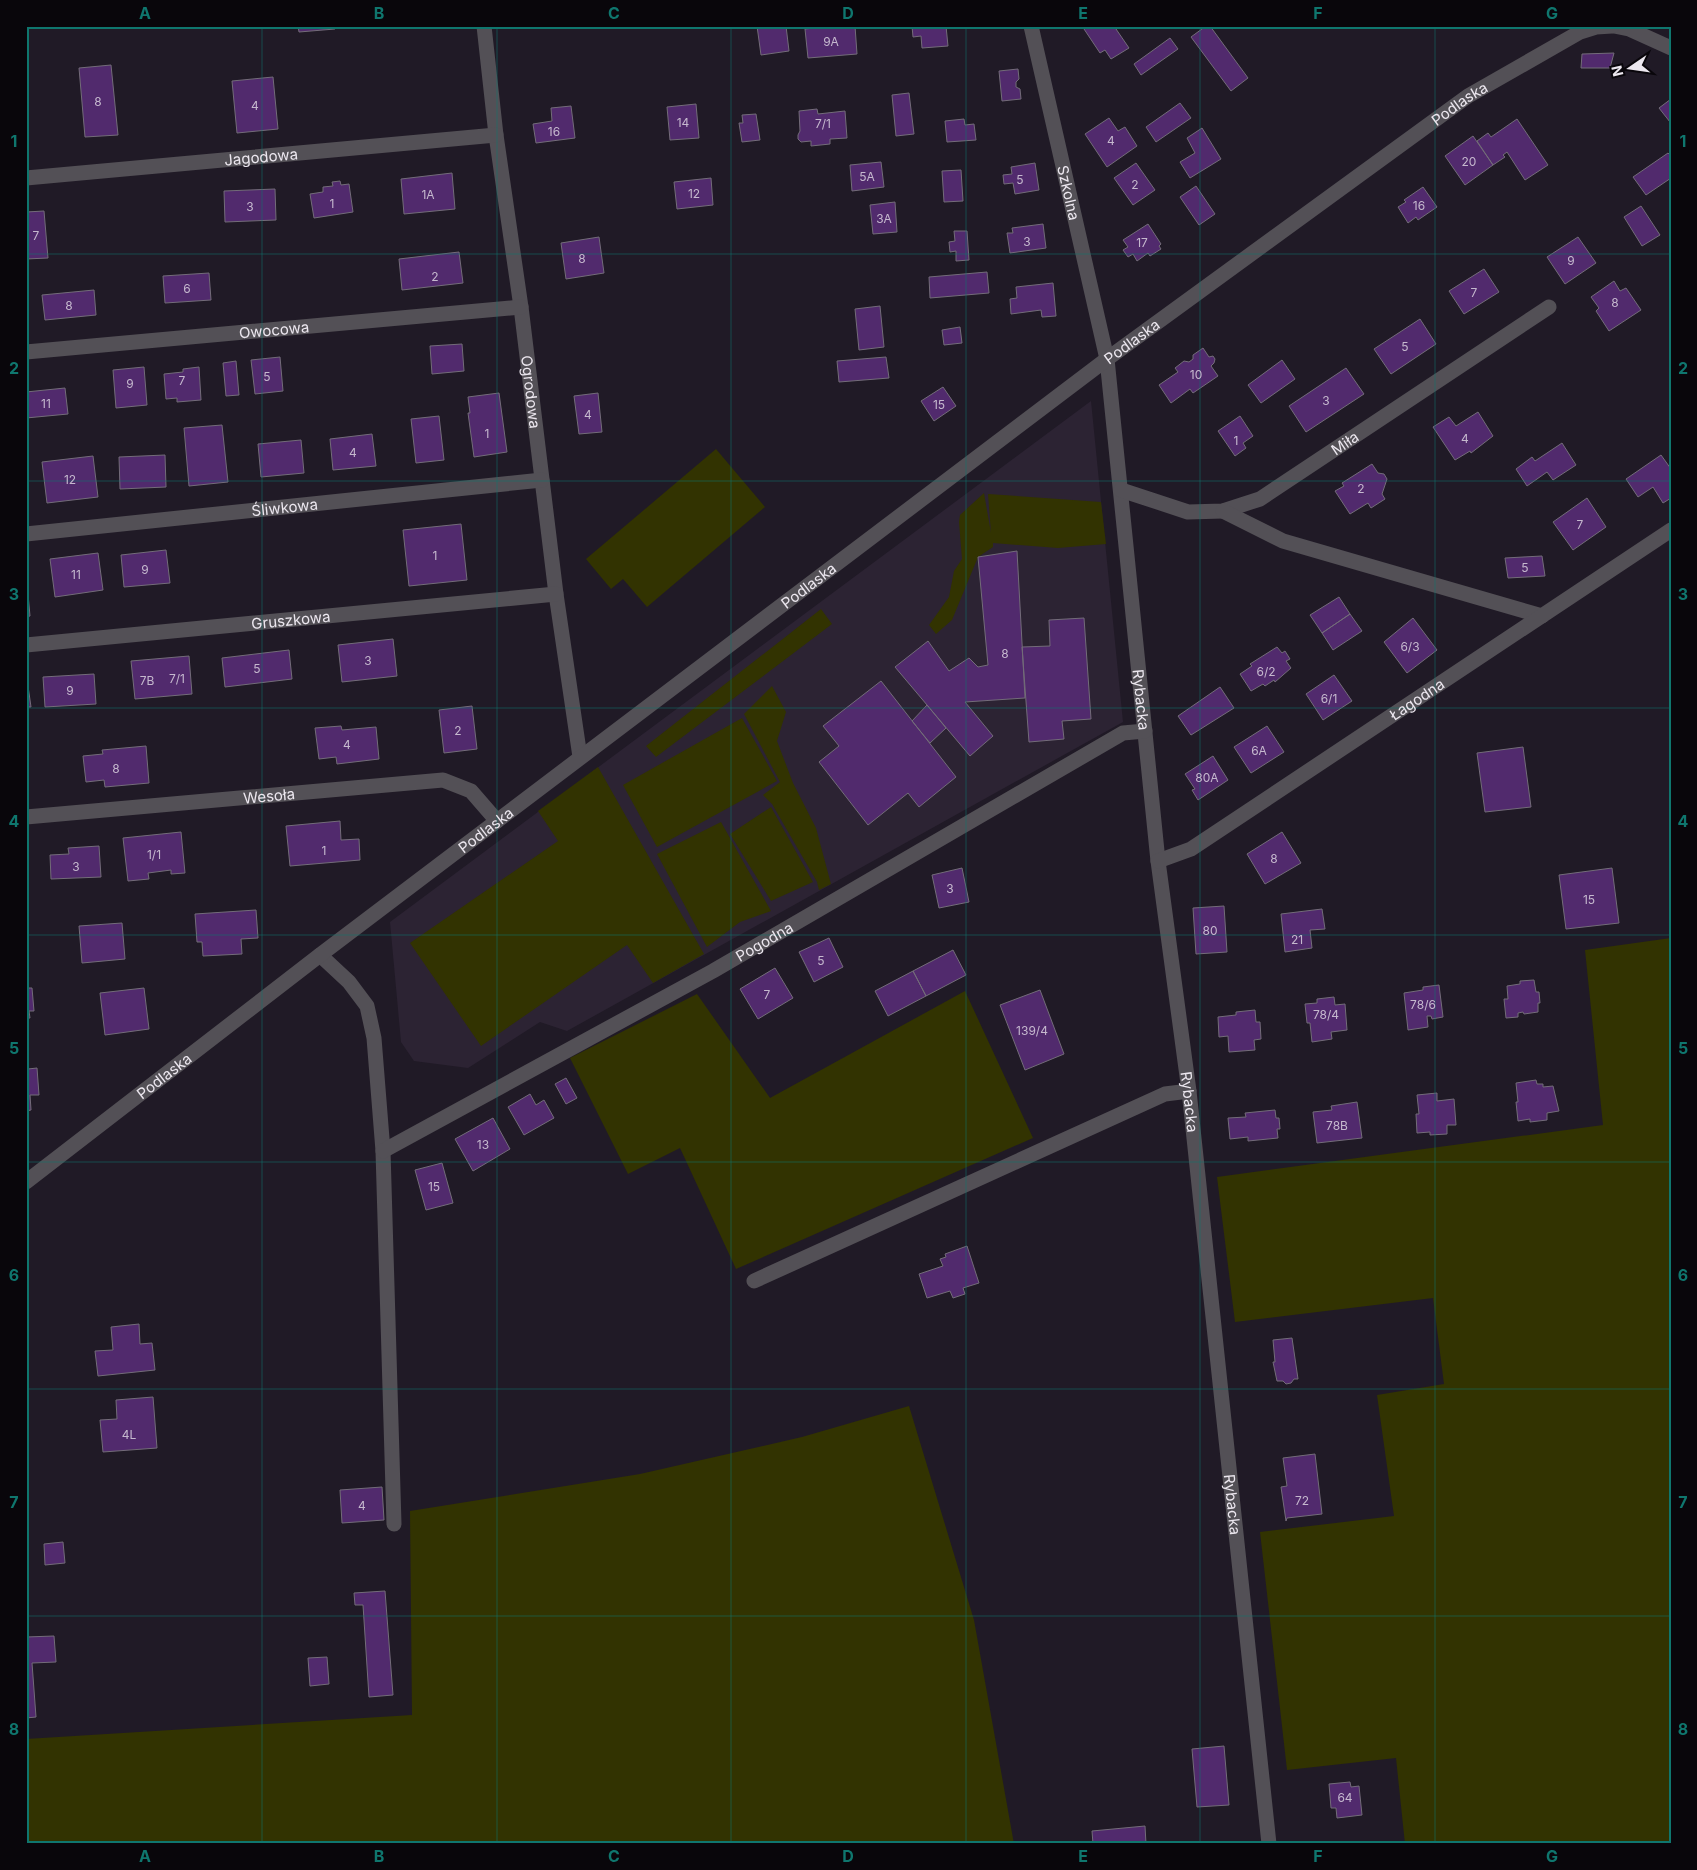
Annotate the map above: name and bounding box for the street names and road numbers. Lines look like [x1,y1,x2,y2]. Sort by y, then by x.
street label: Podlaska [1427,77,1491,129]
street label: Jagodowa [223,144,299,169]
street label: Szkolna [1054,163,1085,222]
street label: Podlaska [1100,315,1163,368]
street label: Owocowa [238,317,310,342]
street label: Ogrodowa [517,354,545,430]
street label: Miła [1327,427,1362,459]
street label: Śliwkowa [251,494,319,520]
street label: Podlaska [777,558,840,612]
street label: Gruszkowa [250,606,331,633]
street label: Rybacka [1129,668,1154,731]
street label: Łagodna [1386,674,1448,724]
street label: Wesoła [242,784,296,807]
street label: Podlaska [454,803,517,857]
street label: Pogodna [732,917,796,965]
street label: Podlaska [132,1048,195,1103]
street label: Rybacka [1177,1070,1203,1133]
street label: Rybacka [1220,1473,1246,1536]

